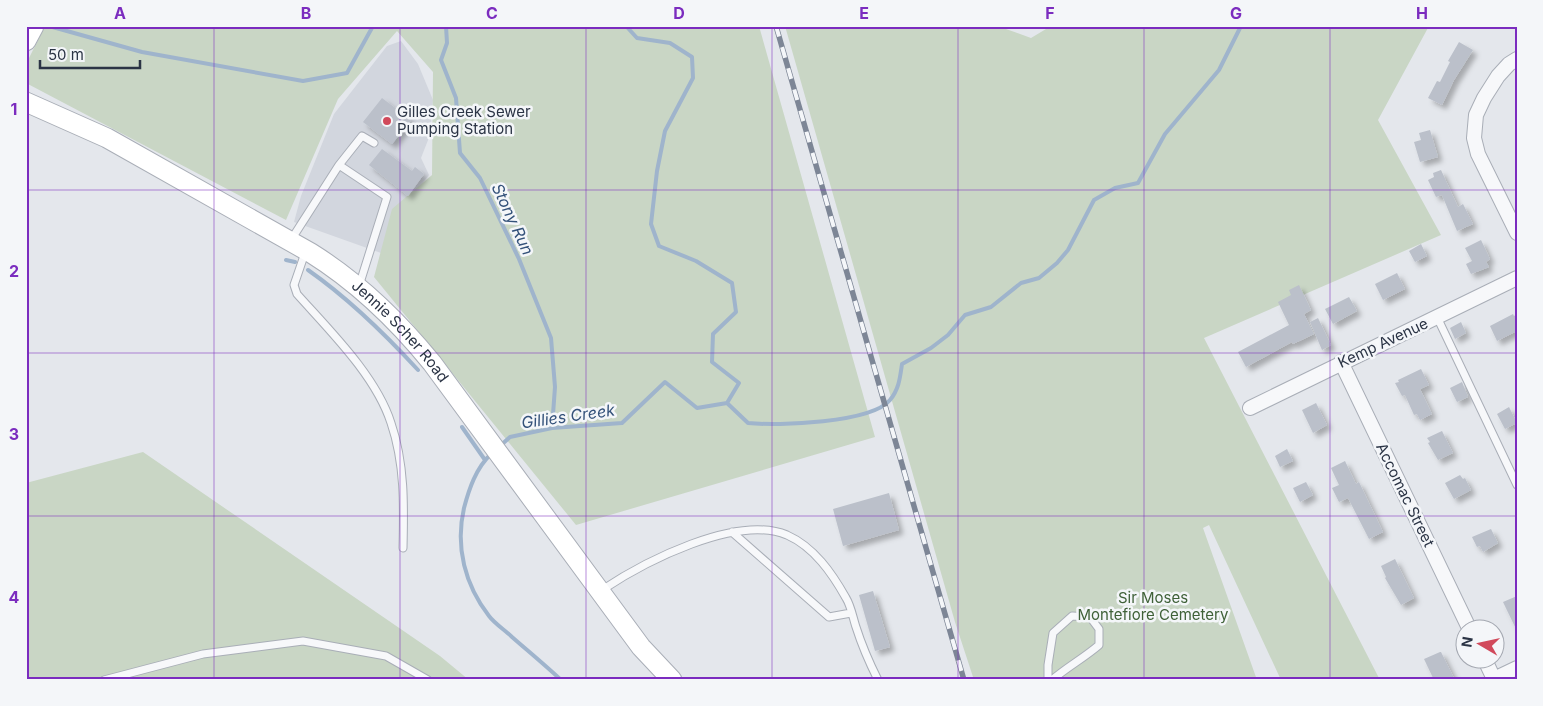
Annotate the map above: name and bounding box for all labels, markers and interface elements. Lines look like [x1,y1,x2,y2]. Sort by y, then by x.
text: A [114,3,126,23]
text: B [301,3,311,23]
text: C [486,3,498,23]
text: D [673,3,685,23]
text: E [859,3,869,23]
text: F [1045,3,1055,23]
text: G [1230,3,1242,23]
text: H [1416,3,1428,23]
scale bar [40,38,140,70]
text: 50 m [48,45,84,64]
text: 1 [11,99,17,119]
place label: Gilles Creek Sewer Pumping Station [397,102,531,138]
marker: Gilles Creek Sewer Pumping Station [381,115,393,127]
water label: Stony Run [488,180,538,258]
text: 2 [9,261,19,281]
street label: Jennie Scher Road [348,276,453,386]
street label: Kemp Avenue [1335,313,1431,372]
water label: Gillies Creek [520,400,616,432]
text: 3 [9,424,19,444]
street label: Accomac Street [1372,440,1439,550]
text: 4 [9,587,20,607]
park label: Sir Moses Montefiore Cemetery [1078,588,1229,624]
north arrow [1456,618,1506,668]
text: N [1457,635,1476,648]

